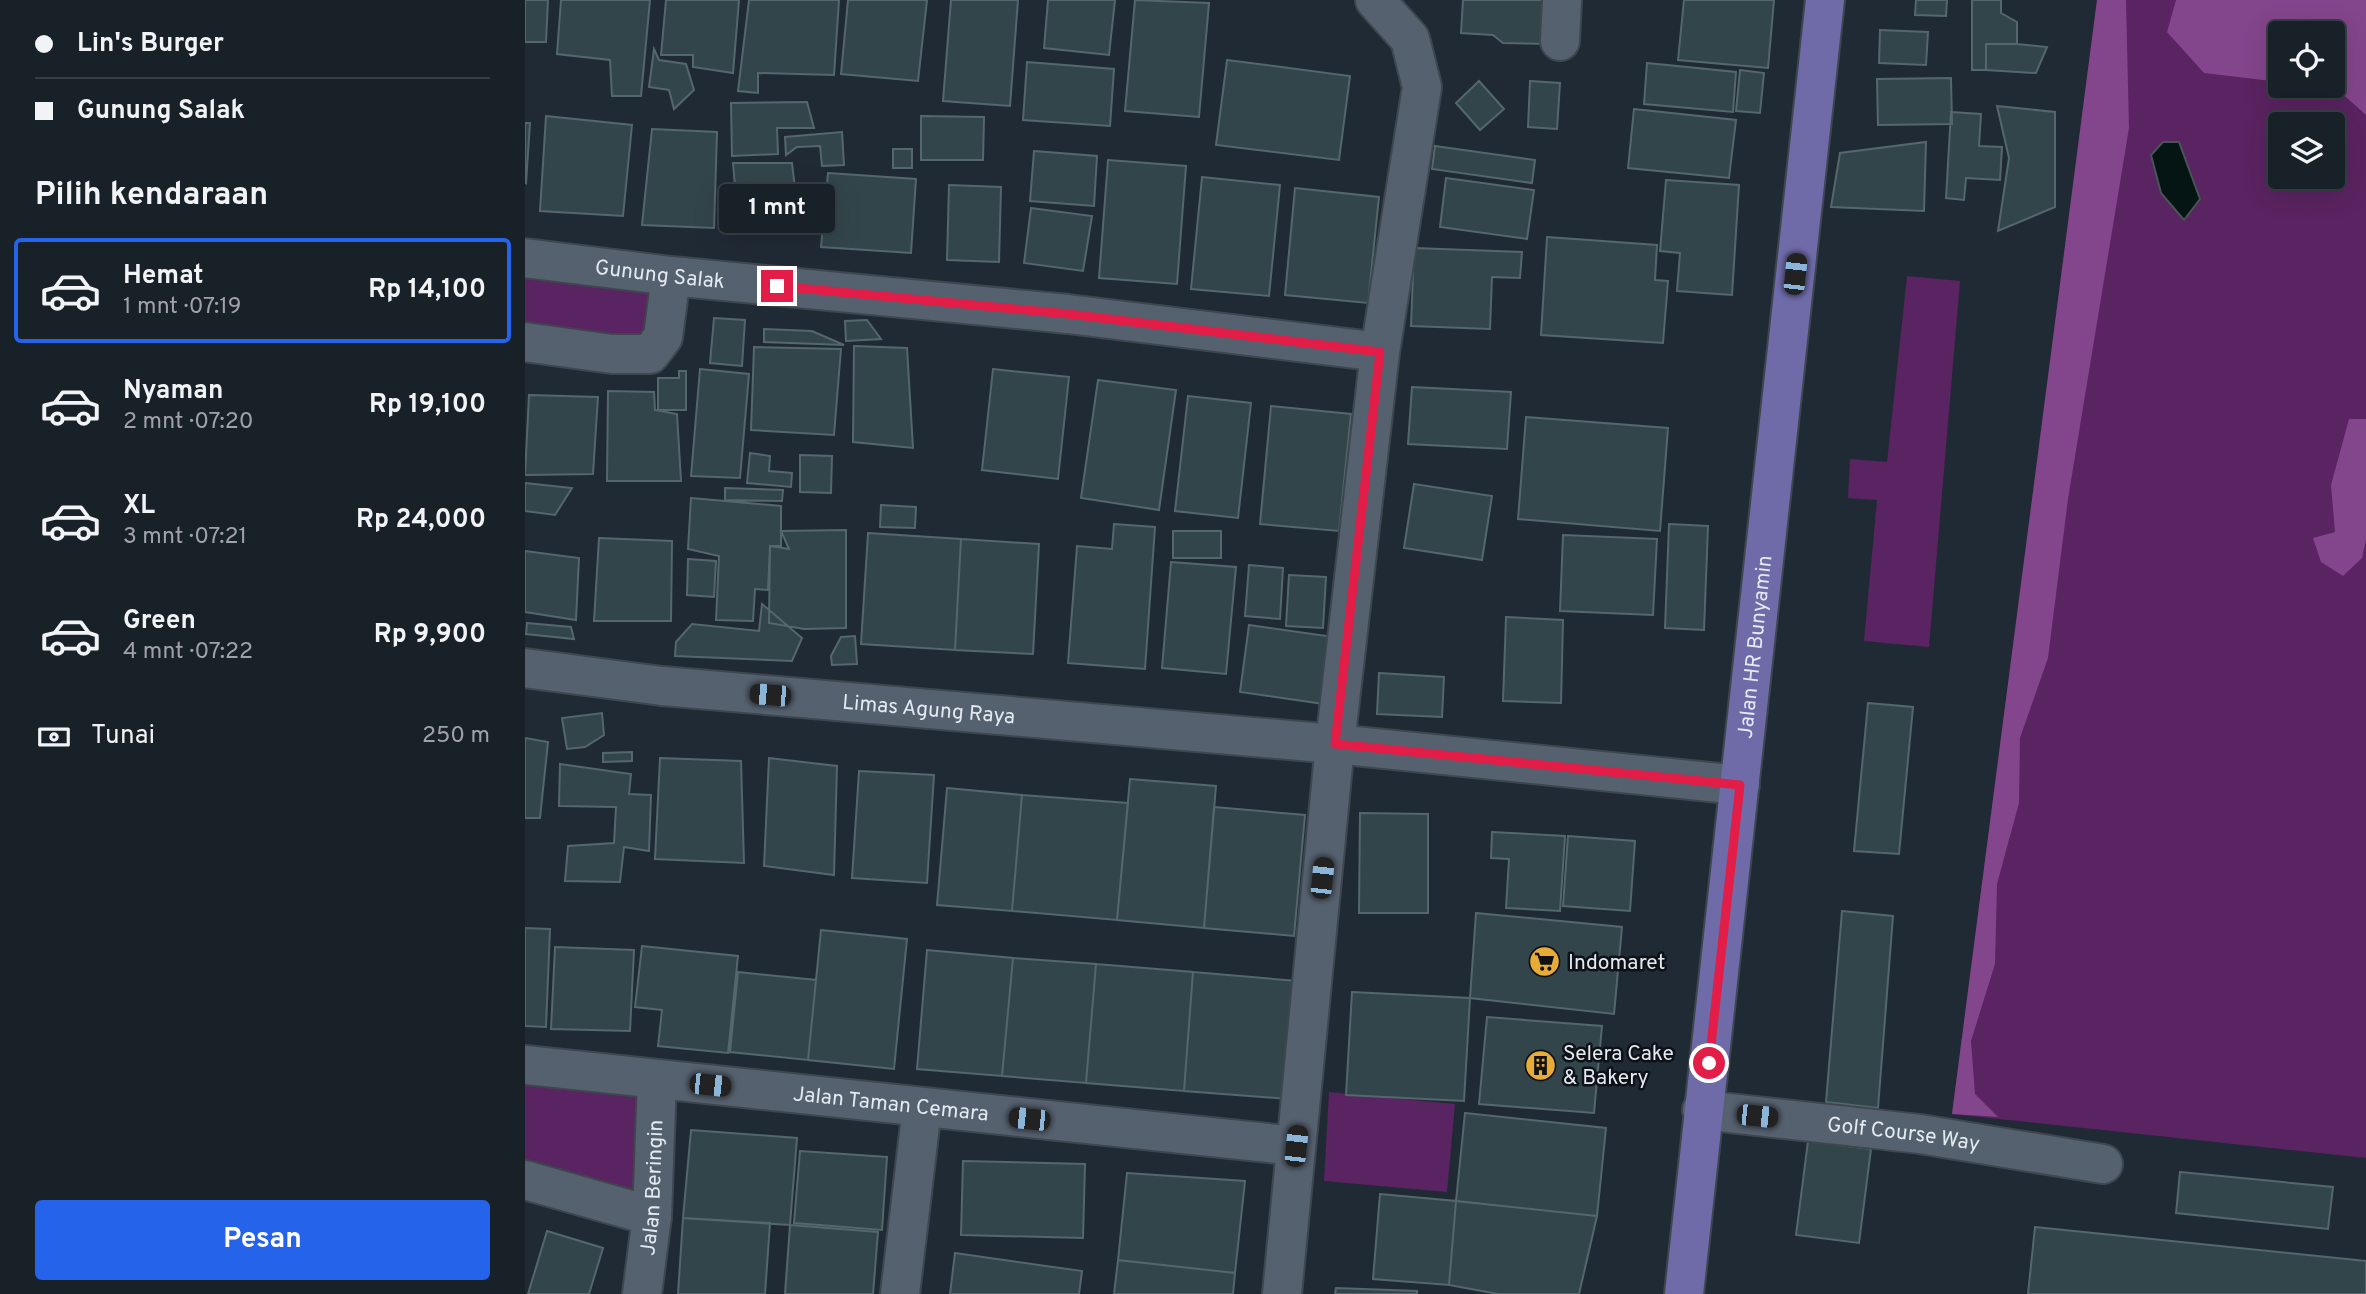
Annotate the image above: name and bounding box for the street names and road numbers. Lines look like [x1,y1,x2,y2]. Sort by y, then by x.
street label: Gunung Salak [593,255,726,296]
street label: Jalan HR Bunyamin [1733,554,1779,740]
street label: Limas Agung Raya [841,690,1016,731]
street label: Jalan Taman Cemara [792,1081,990,1129]
street label: Golf Course Way [1826,1112,1982,1159]
street label: Jalan Beringin [635,1119,671,1257]

